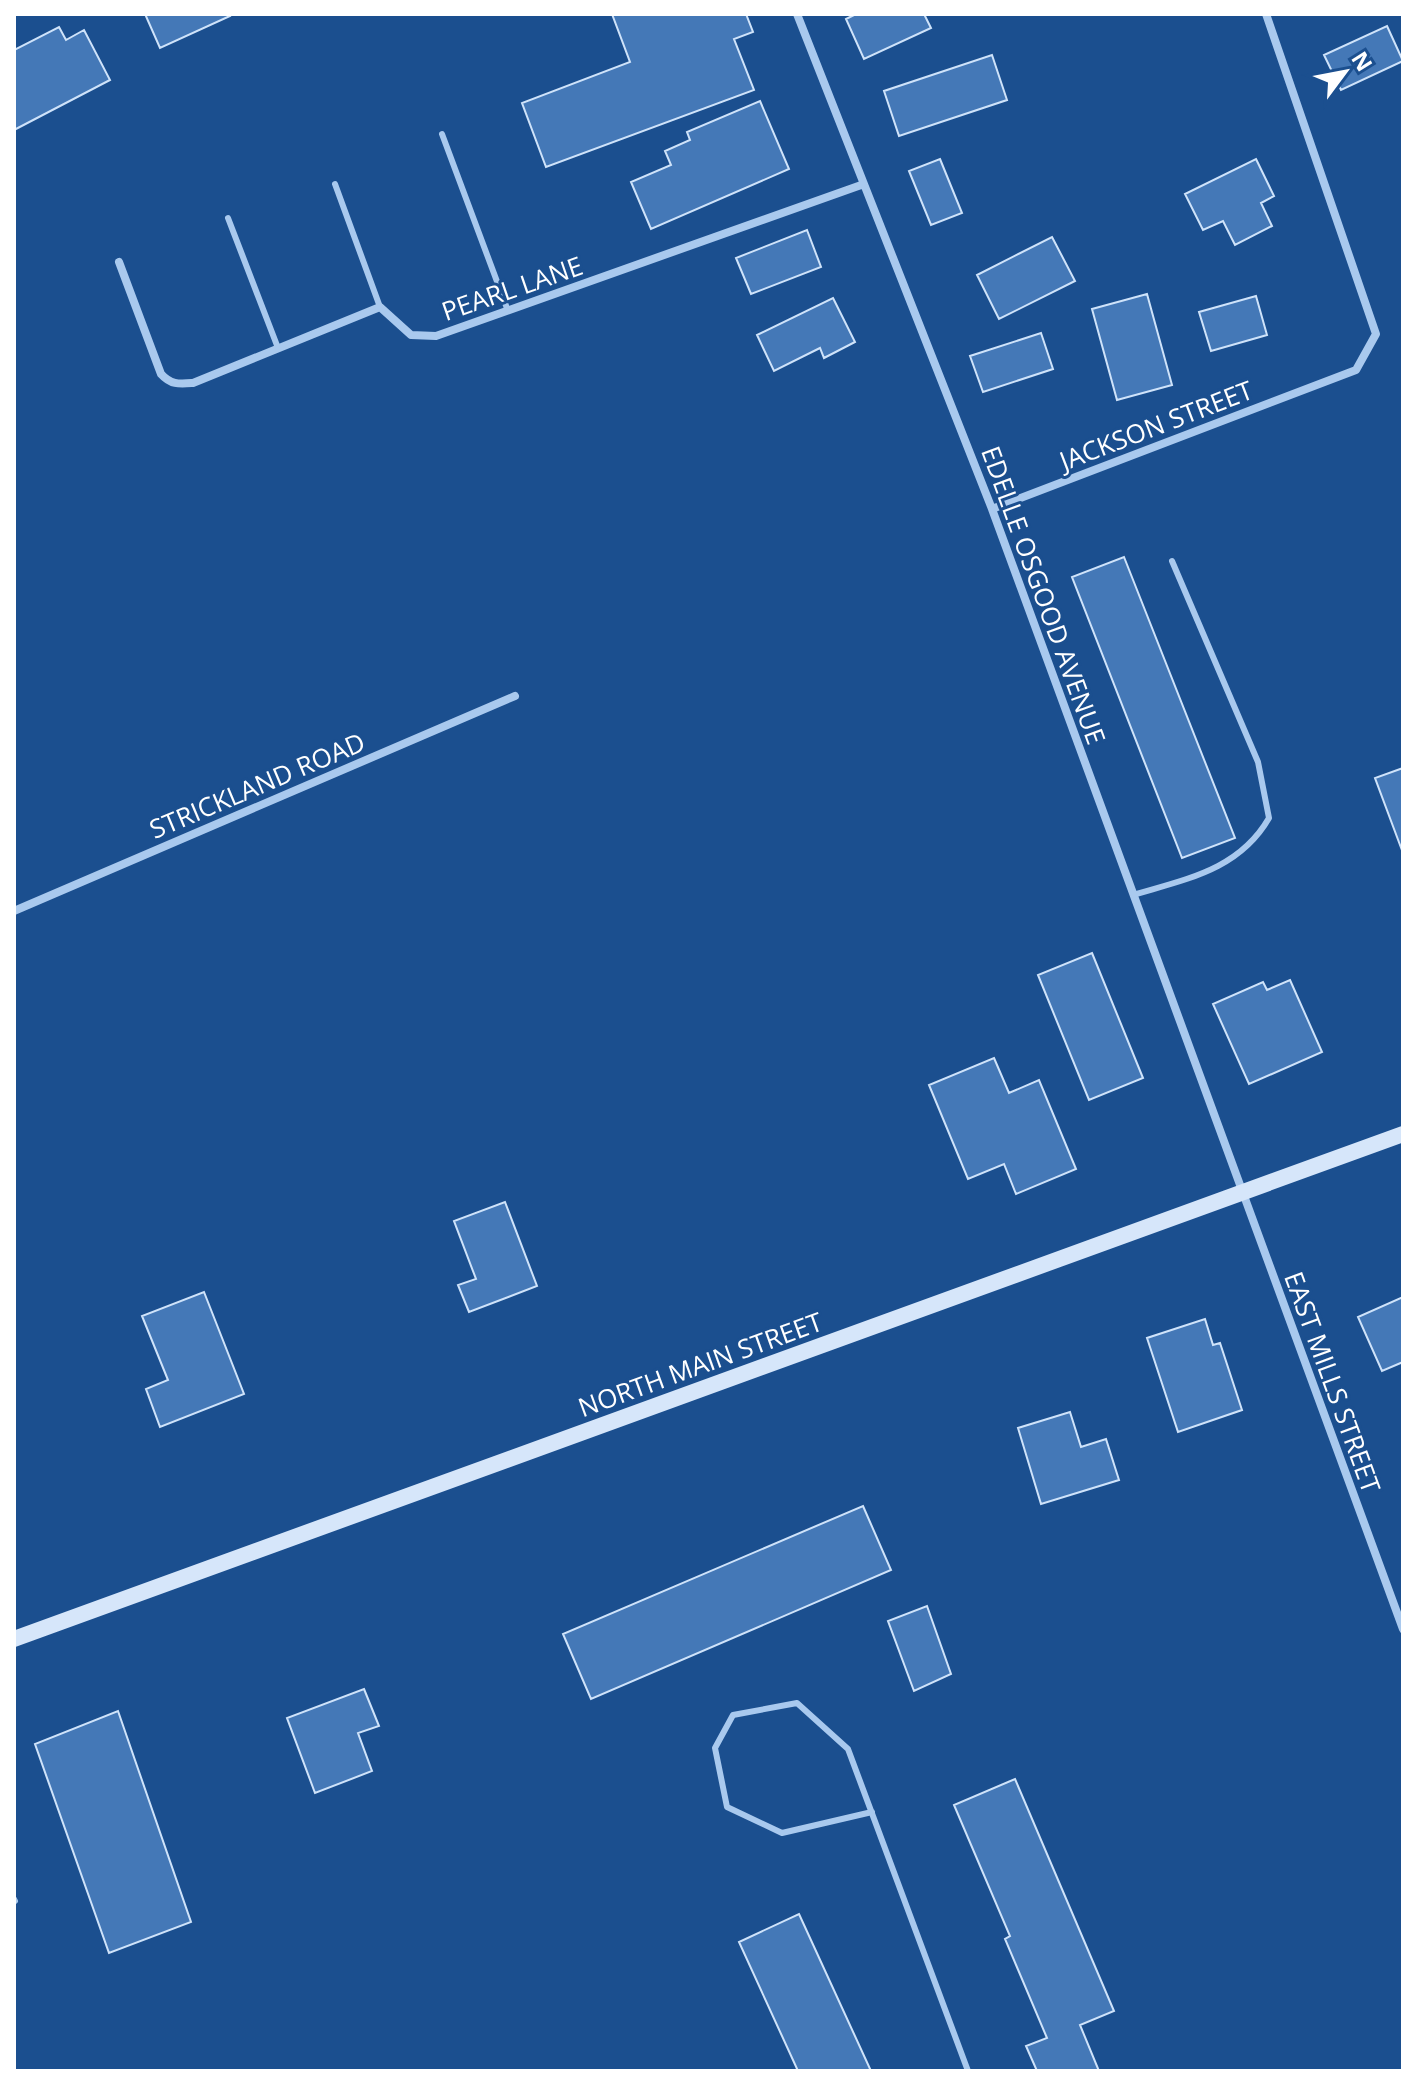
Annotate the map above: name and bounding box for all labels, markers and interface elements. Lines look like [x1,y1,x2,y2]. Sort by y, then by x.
north arrow [1305,32,1385,112]
text: N [1345,45,1380,76]
street label: PEARL LANE [437,247,587,329]
street label: JACKSON STREET [1051,371,1258,480]
street label: EDELLE OSGOOD AVENUE [973,441,1115,749]
street label: STRICKLAND ROAD [144,723,370,847]
street label: EAST MILLS STREET [1276,1266,1390,1498]
street label: NORTH MAIN STREET [573,1303,828,1425]

